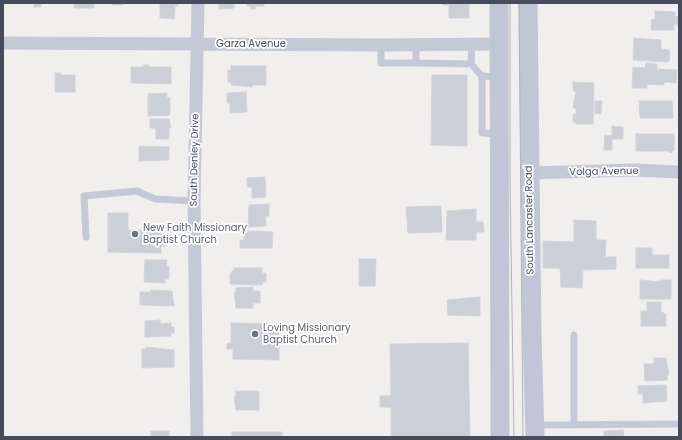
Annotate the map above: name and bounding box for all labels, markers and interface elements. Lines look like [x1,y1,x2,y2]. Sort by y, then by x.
street label: Garza Avenue [216,38,286,50]
street label: South Denley Drive [188,113,202,207]
street label: South Lancaster Road [523,165,537,275]
street label: Volga Avenue [569,165,639,179]
place label: New Faith Missionary Baptist Church [143,222,247,246]
marker: New Faith Missionary Baptist Church [130,229,140,239]
place label: Loving Missionary Baptist Church [263,322,351,346]
marker: Loving Missionary Baptist Church [250,329,260,339]

